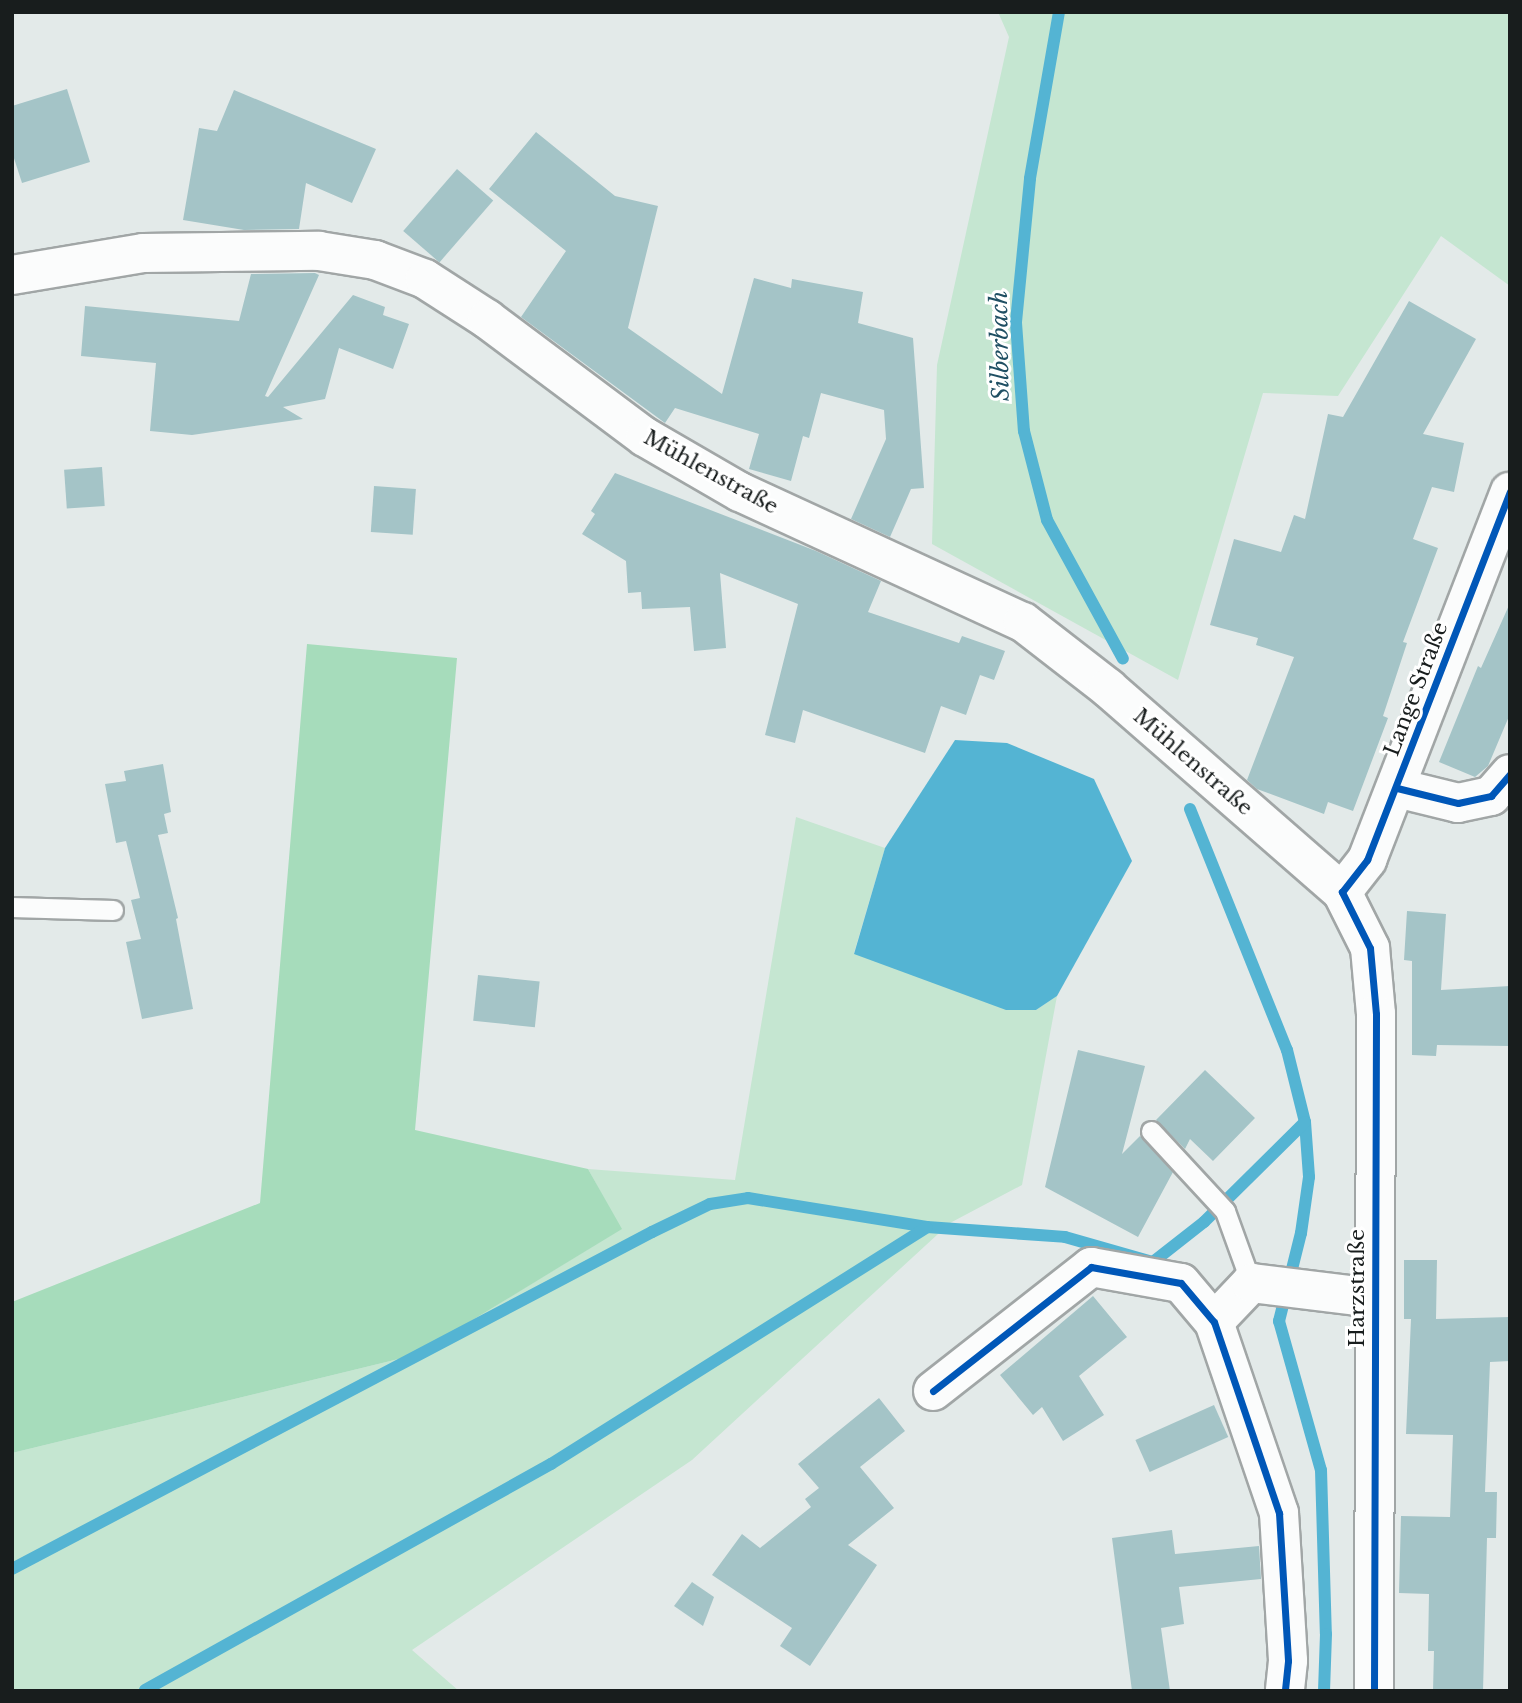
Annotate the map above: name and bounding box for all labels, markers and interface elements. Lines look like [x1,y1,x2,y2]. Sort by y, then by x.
water label: Silberbach [985,291,1015,401]
street label: Mühlenstraße [639,425,783,519]
street label: Lange Straße [1379,619,1453,759]
street label: Mühlenstraße [1128,703,1258,821]
street label: Harzstraße [1344,1229,1370,1347]

